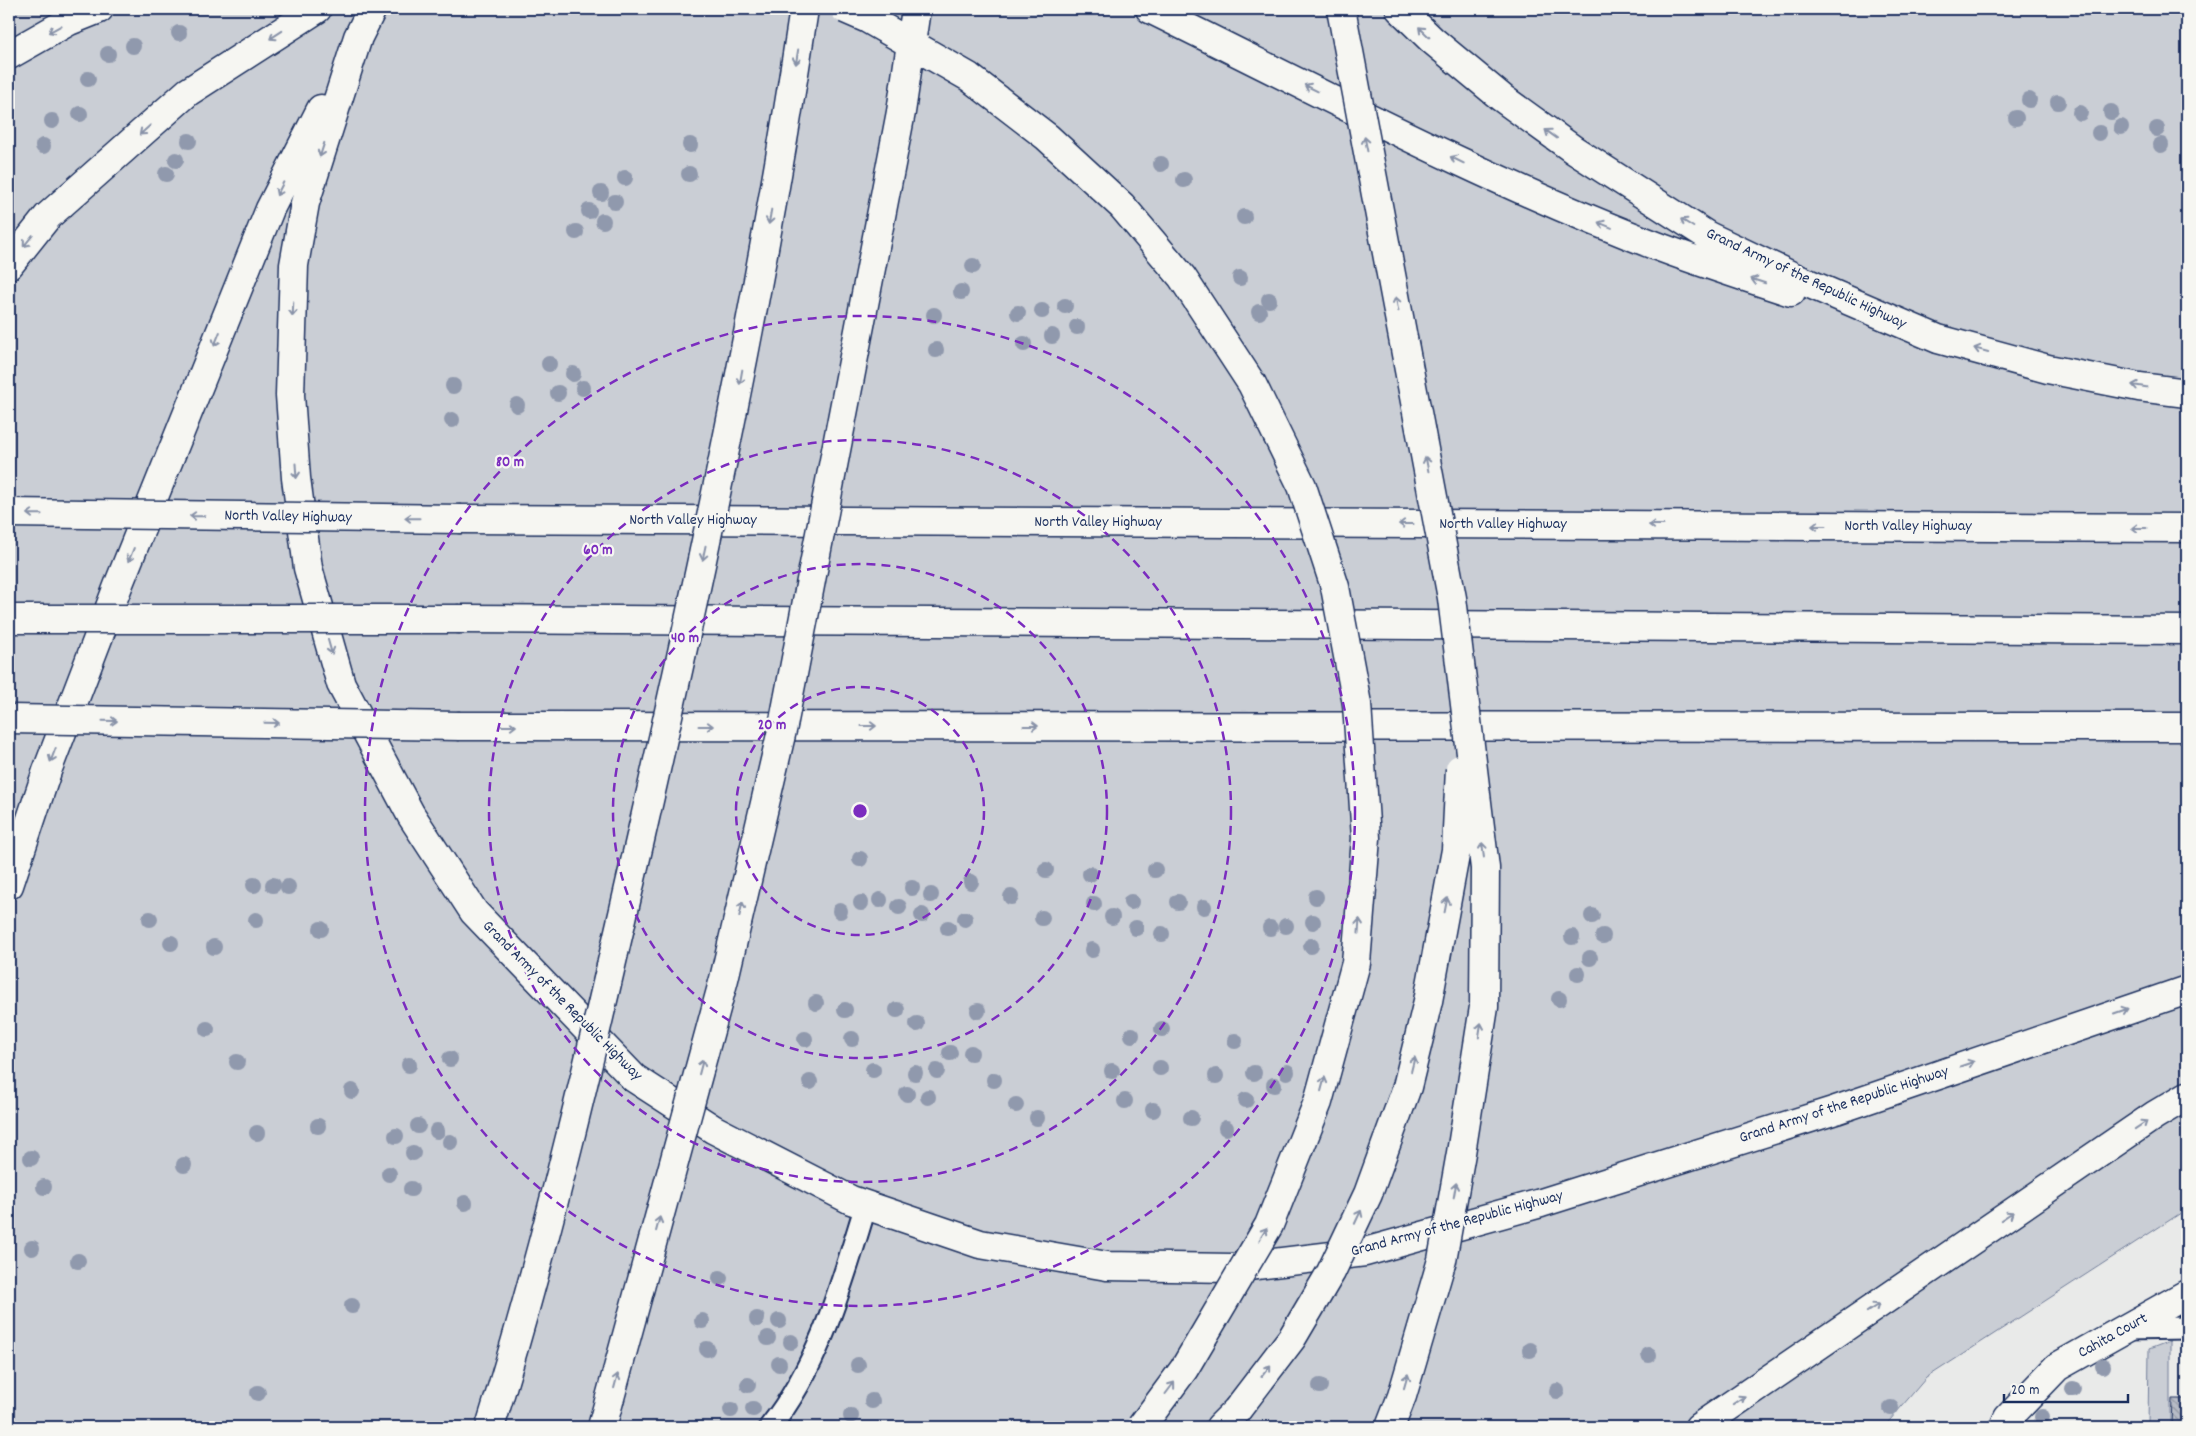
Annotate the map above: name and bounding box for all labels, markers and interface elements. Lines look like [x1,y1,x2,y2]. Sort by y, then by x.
one-way arrow [47,24,62,34]
one-way arrow [1418,26,1431,38]
one-way arrow [269,30,283,40]
one-way arrow [792,49,802,65]
one-way arrow [1304,83,1319,92]
one-way arrow [138,124,151,136]
one-way arrow [1545,128,1558,139]
one-way arrow [1361,137,1371,153]
one-way arrow [317,142,326,157]
one-way arrow [1449,154,1464,164]
one-way arrow [275,181,284,196]
one-way arrow [764,209,774,225]
one-way arrow [1680,218,1694,228]
one-way arrow [1598,220,1613,229]
street label: Grand Army of the Republic Highway [1702,222,1910,336]
one-way arrow [23,234,34,247]
one-way arrow [1751,276,1766,285]
one-way arrow [1391,296,1401,312]
one-way arrow [288,301,297,317]
one-way arrow [212,331,222,346]
one-way arrow [1973,345,1989,355]
one-way arrow [735,369,745,385]
one-way arrow [2131,381,2147,391]
text: 80 m [496,452,524,474]
one-way arrow [1421,456,1431,472]
one-way arrow [291,463,300,479]
street label: North Valley Highway [224,504,353,530]
one-way arrow [27,509,43,518]
street label: North Valley Highway [629,509,757,532]
one-way arrow [189,511,205,520]
street label: North Valley Highway [1034,511,1162,534]
one-way arrow [404,513,420,523]
street label: North Valley Highway [1439,513,1567,536]
street label: North Valley Highway [1844,515,1972,538]
one-way arrow [1398,519,1414,529]
one-way arrow [1648,520,1664,530]
one-way arrow [1811,521,1827,531]
one-way arrow [2131,523,2147,532]
text: 60 m [583,540,613,562]
one-way arrow [699,545,708,561]
one-way arrow [125,547,135,562]
text: 40 m [671,628,699,650]
one-way arrow [326,639,336,655]
text: 20 m [758,715,786,737]
one-way arrow [102,716,118,725]
one-way arrow [264,718,280,728]
one-way arrow [500,721,517,731]
one-way arrow [698,721,714,731]
one-way arrow [860,721,877,731]
one-way arrow [1023,721,1039,731]
one-way arrow [48,747,57,762]
centre of rings [851,802,869,820]
one-way arrow [1478,842,1488,858]
one-way arrow [1442,897,1451,913]
one-way arrow [737,902,746,918]
street label: Grand Army of the Republic Highway [476,915,648,1087]
one-way arrow [1354,918,1364,934]
one-way arrow [2112,1006,2128,1015]
one-way arrow [1476,1022,1486,1038]
one-way arrow [1408,1056,1418,1072]
one-way arrow [696,1059,706,1075]
one-way arrow [1959,1059,1974,1068]
street label: Grand Army of the Republic Highway [1736,1060,1952,1150]
one-way arrow [1319,1076,1329,1092]
one-way arrow [2134,1120,2148,1130]
one-way arrow [1450,1182,1460,1198]
street label: Grand Army of the Republic Highway [1348,1184,1566,1263]
one-way arrow [1353,1210,1363,1225]
one-way arrow [2000,1211,2014,1222]
one-way arrow [654,1216,663,1232]
one-way arrow [1259,1228,1269,1242]
one-way arrow [1866,1303,1880,1313]
street label: Cahita Court [2074,1307,2152,1365]
one-way arrow [1261,1365,1272,1378]
scale bar [2004,1371,2127,1403]
one-way arrow [612,1373,621,1389]
one-way arrow [1402,1374,1412,1390]
text: 20 m [2011,1380,2039,1402]
one-way arrow [1165,1381,1175,1395]
one-way arrow [1732,1395,1746,1405]

